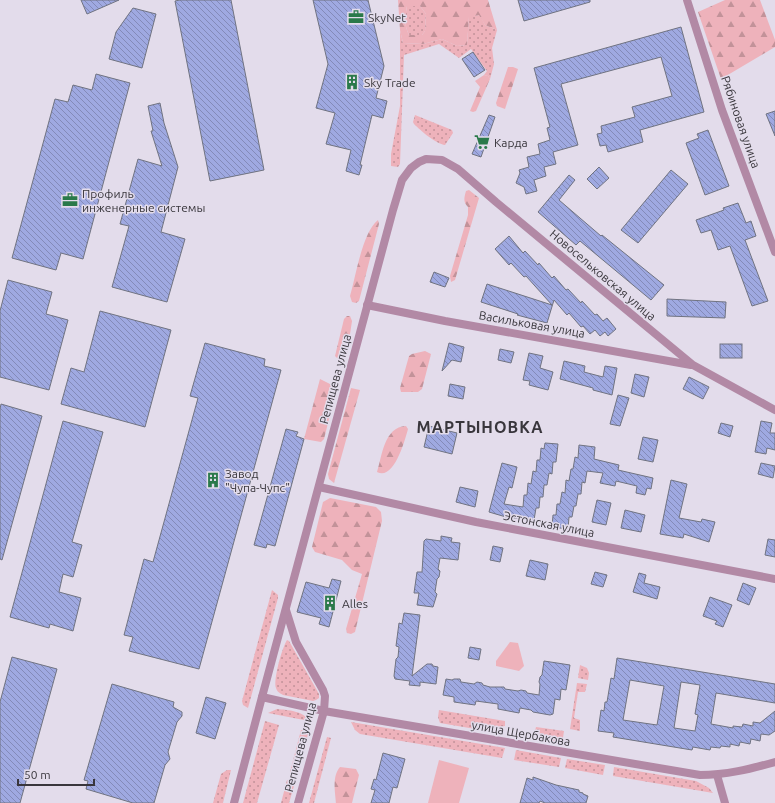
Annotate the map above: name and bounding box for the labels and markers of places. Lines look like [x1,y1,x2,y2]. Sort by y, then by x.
office icon: SkyNet [347,8,365,26]
place label: SkyNet [368,11,406,24]
building icon: Sky Trade [343,73,361,91]
place label: Sky Trade [364,76,416,89]
supermarket icon: Карда [473,133,491,151]
place label: Карда [494,136,528,149]
place label: Профиль инженерные системы [82,187,205,214]
office icon: Профиль инженерные системы [61,191,79,209]
place label: Завод "Чупа-Чупс" [225,467,290,494]
building icon: Завод "Чупа-Чупс" [204,471,222,489]
building icon: Alles [321,594,339,612]
place label: Alles [342,597,368,610]

